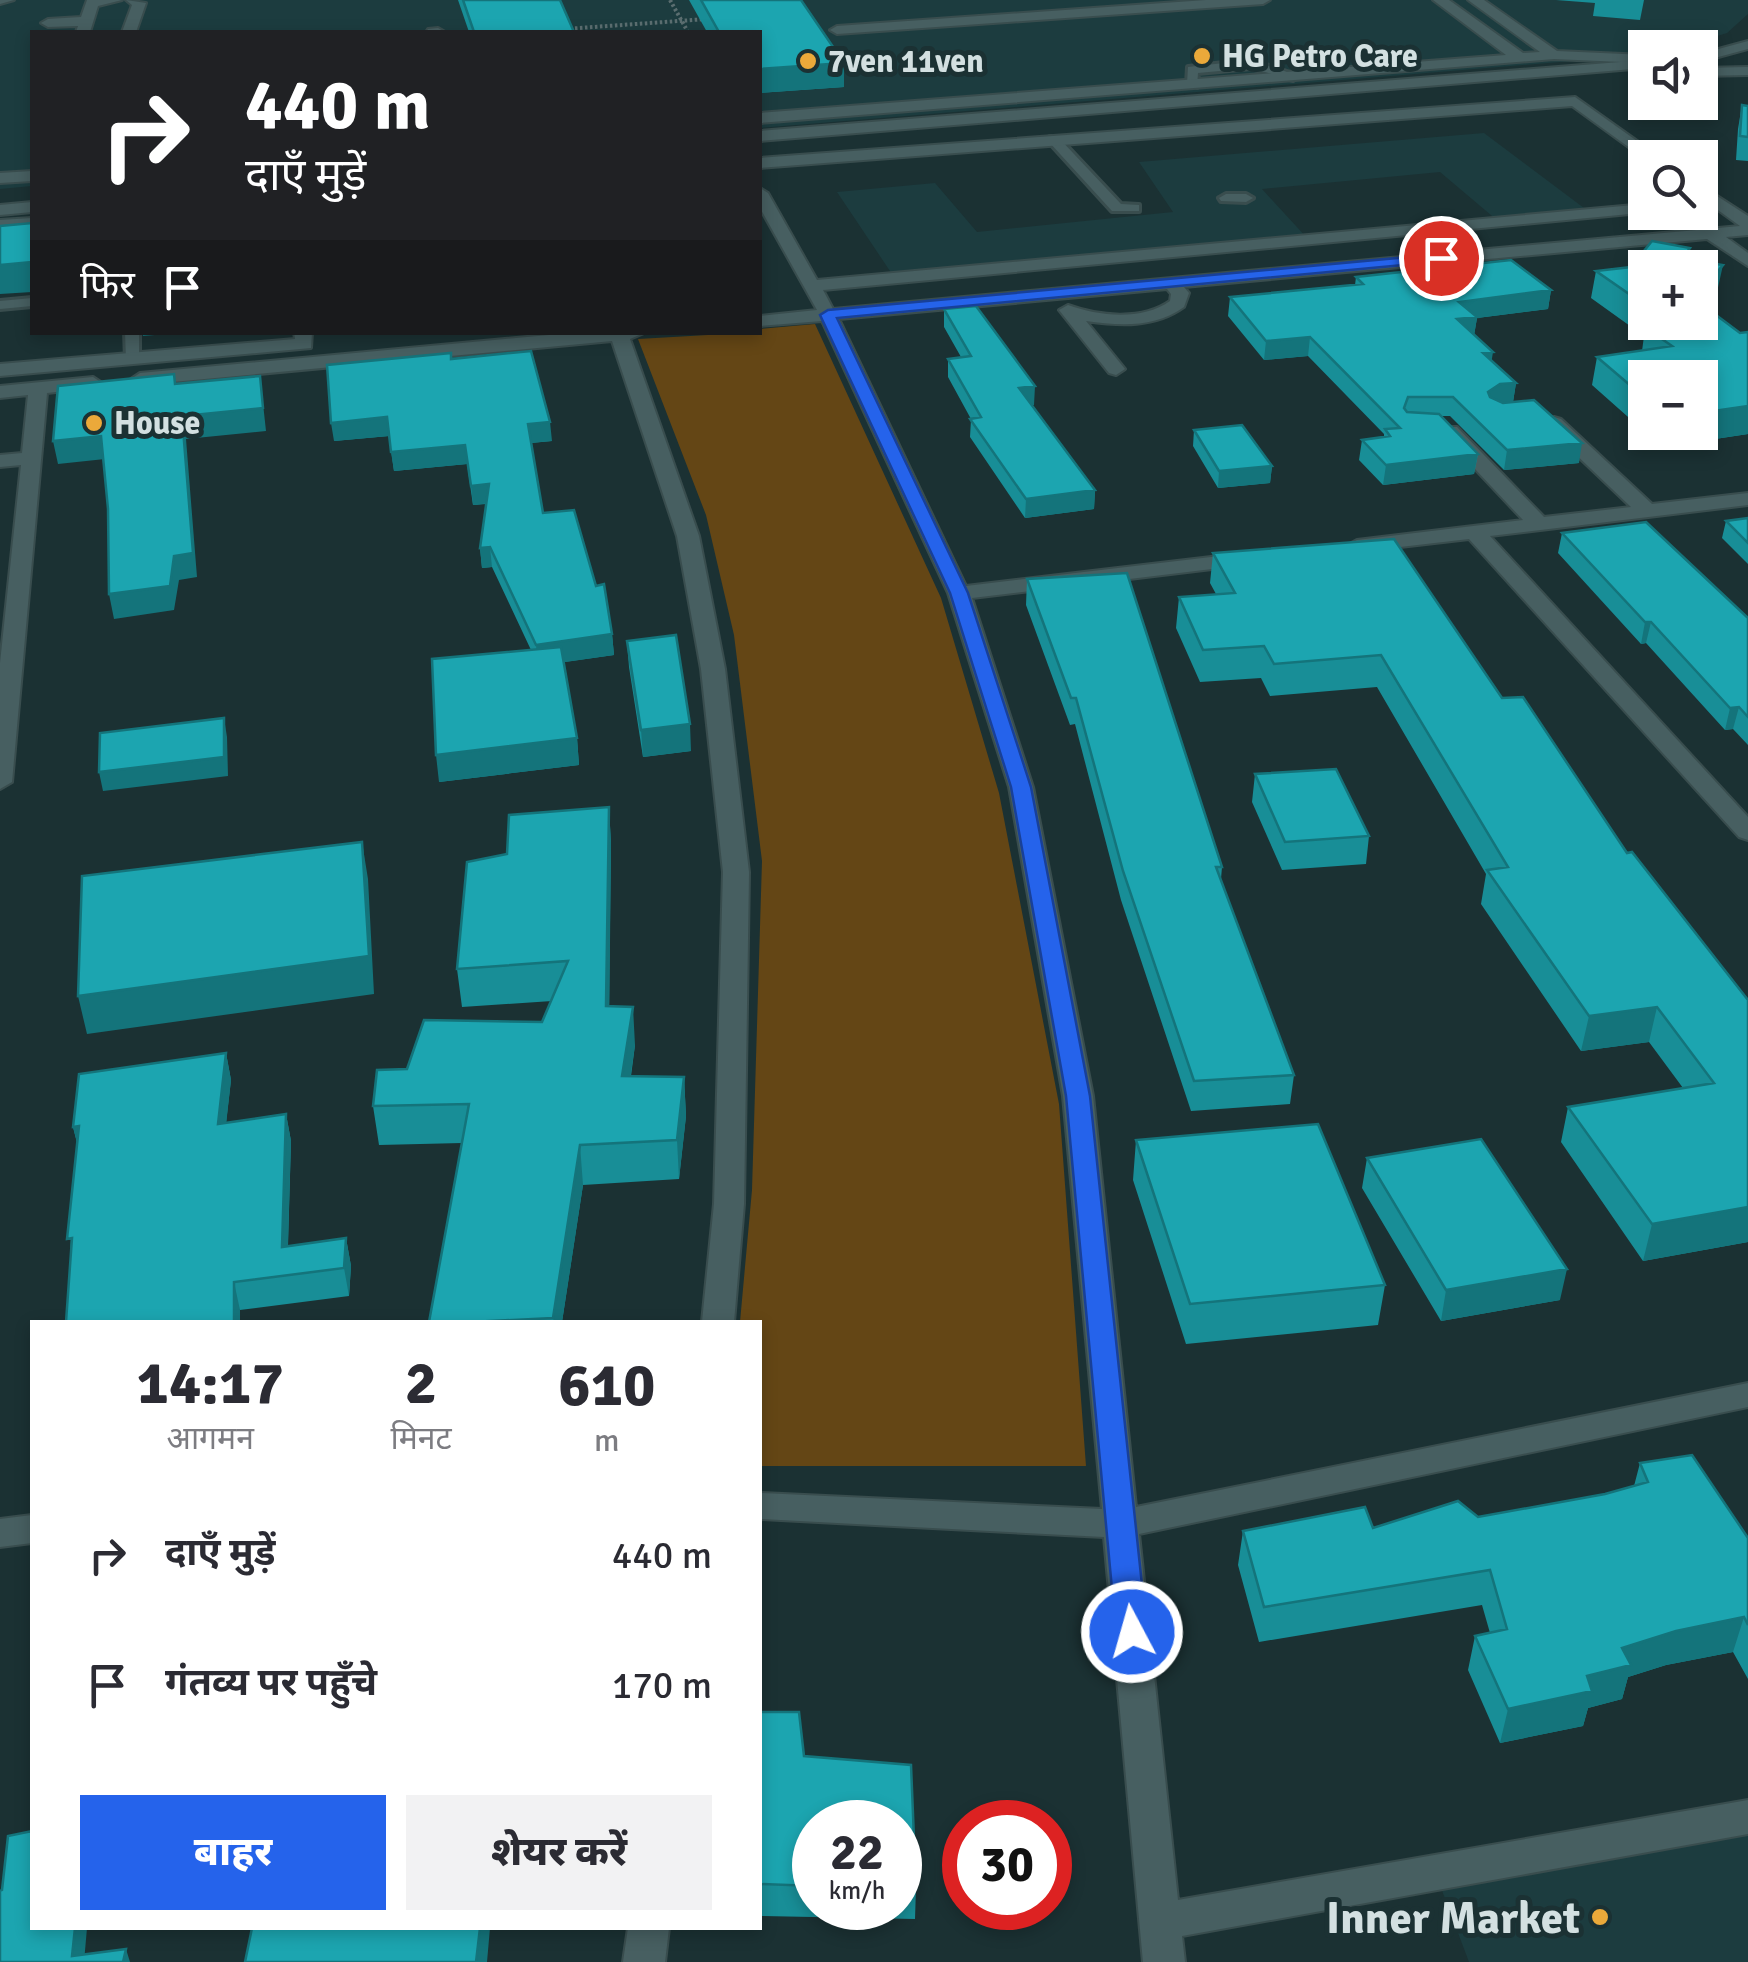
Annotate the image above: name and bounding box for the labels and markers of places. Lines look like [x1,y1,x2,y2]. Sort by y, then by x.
place label: HG Petro Care [1222,37,1418,76]
place label: 7ven 11ven [828,42,984,81]
marker: HG Petro Care [1191,45,1213,67]
marker: 7ven 11ven [797,50,819,72]
pin [1399,216,1484,301]
place label: House [114,404,200,443]
marker: House [83,412,105,434]
place label: Inner Market [1326,1891,1580,1946]
marker: Inner Market [1589,1906,1611,1928]

